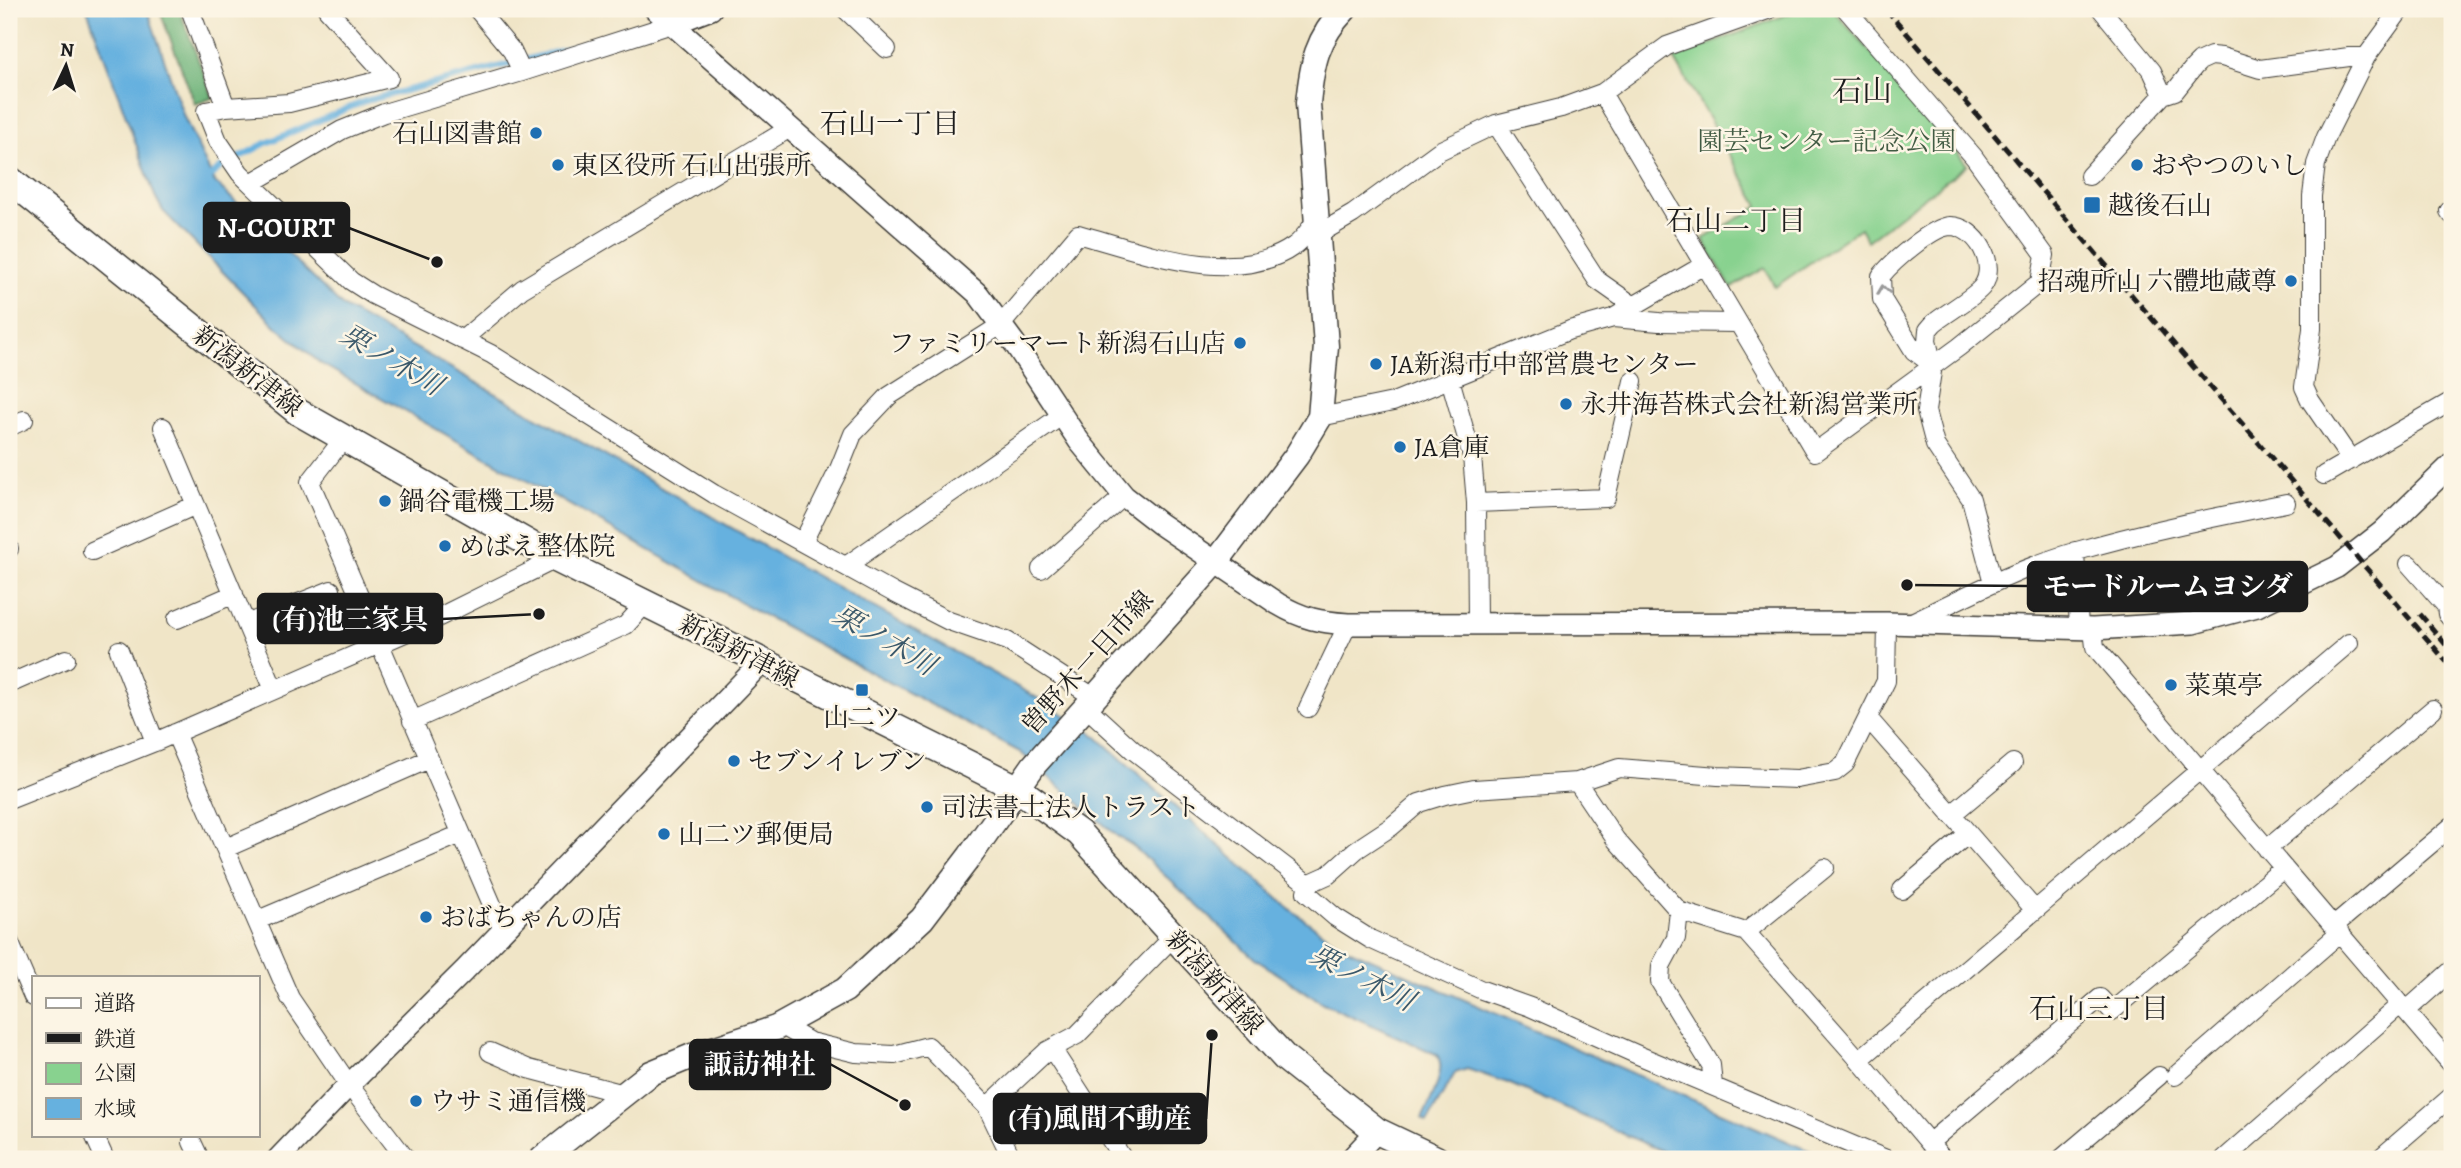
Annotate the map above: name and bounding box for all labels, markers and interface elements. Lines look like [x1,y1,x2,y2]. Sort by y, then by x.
north arrow [32,32,102,102]
text: N [59,37,75,64]
district label: 石山 [1832,71,1892,111]
district label: 石山一丁目 [820,105,960,143]
place label: 石山図書館 [392,116,522,151]
park label: 園芸センター記念公園 [1698,124,1956,159]
marker: 石山図書館 [528,125,544,141]
place label: 東区役所 石山出張所 [572,148,811,183]
place label: おやつのいし [2151,148,2307,183]
marker: 東区役所 石山出張所 [550,157,566,173]
marker: おやつのいし [2129,157,2145,173]
place label: 越後石山 [2108,188,2212,223]
marker: 越後石山 [2082,195,2102,215]
district label: 石山二丁目 [1666,202,1806,240]
callout: N-COURT [204,203,349,252]
text: N-COURT [217,209,335,247]
place label: 招魂所山 六體地蔵尊 [2038,264,2277,299]
marker: 招魂所山 六體地蔵尊 [2283,273,2299,289]
one-way arrow [1875,284,1890,296]
water label: 栗ノ木川 [333,315,452,406]
street label: 新潟新津線 [186,318,310,425]
place label: ファミリーマート新潟石山店 [889,326,1226,361]
marker: ファミリーマート新潟石山店 [1232,335,1248,351]
place label: JA新潟市中部営農センター [1390,347,1698,382]
marker: JA新潟市中部営農センター [1368,356,1384,372]
place label: 永井海苔株式会社新潟営業所 [1580,387,1918,422]
marker: 永井海苔株式会社新潟営業所 [1558,396,1574,412]
place label: JA倉庫 [1414,430,1489,465]
marker: JA倉庫 [1392,439,1408,455]
place label: 鍋谷電機工場 [399,484,555,519]
marker: 鍋谷電機工場 [377,493,393,509]
place label: めばえ整体院 [459,529,615,564]
marker: めばえ整体院 [437,538,453,554]
callout: モードルームヨシダ [2028,562,2307,611]
text: モードルームヨシダ [2043,568,2293,606]
street label: 曽野木一日市線 [1013,583,1161,742]
callout: (有)池三家具 [258,594,442,643]
water label: 栗ノ木川 [826,595,945,686]
text: (有)池三家具 [272,601,428,639]
street label: 新潟新津線 [673,606,805,697]
place label: 菜菓亭 [2185,668,2263,703]
marker: 菜菓亭 [2163,677,2179,693]
marker: 山二ツ [854,682,870,698]
place label: 山二ツ [823,700,901,735]
place label: セブンイレブン [748,744,927,779]
marker: セブンイレブン [726,753,742,769]
place label: 司法書士法人トラスト [941,790,1200,825]
marker: 司法書士法人トラスト [919,799,935,815]
place label: 山二ツ郵便局 [678,817,834,852]
marker: 山二ツ郵便局 [656,826,672,842]
place label: おばちゃんの店 [440,900,622,935]
marker: おばちゃんの店 [418,909,434,925]
street label: 新潟新津線 [1158,922,1271,1042]
water label: 栗ノ木川 [1304,936,1424,1022]
legend [32,976,259,1136]
text: 道路 [94,989,136,1017]
district label: 石山三丁目 [2029,990,2169,1028]
text: 鉄道 [94,1025,136,1053]
callout: 諏訪神社 [690,1040,830,1089]
text: 諏訪神社 [704,1046,816,1084]
text: 公園 [94,1059,136,1087]
place label: ウサミ通信機 [430,1084,586,1119]
marker: ウサミ通信機 [408,1093,424,1109]
callout: (有)風間不動産 [994,1094,1206,1143]
text: 水域 [94,1095,136,1123]
text: (有)風間不動産 [1008,1100,1192,1138]

